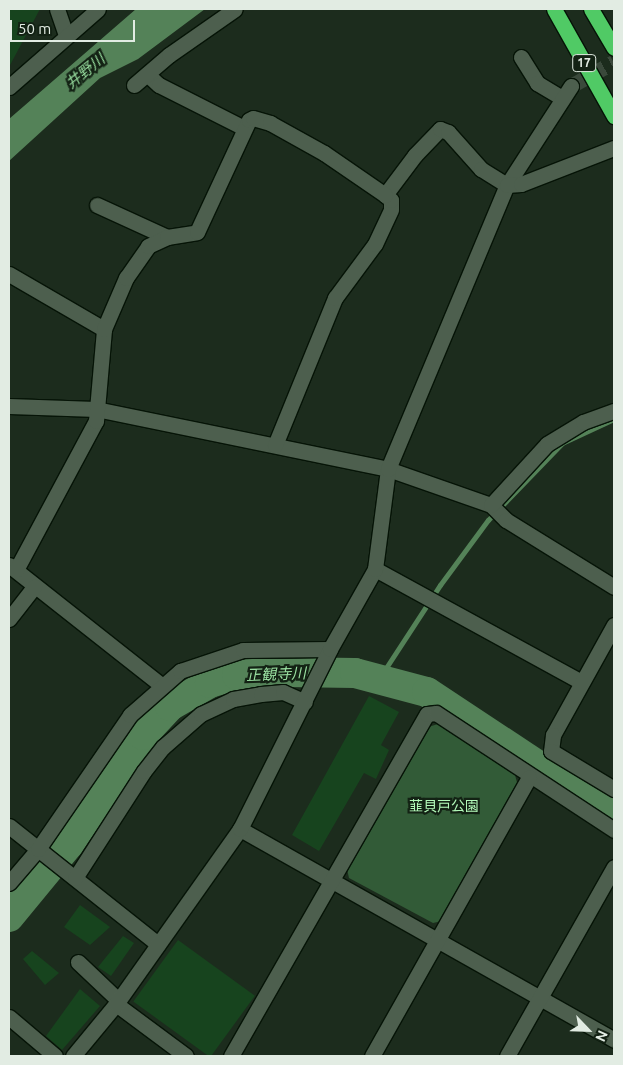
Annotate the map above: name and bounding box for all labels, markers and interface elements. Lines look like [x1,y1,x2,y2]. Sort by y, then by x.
scale bar [12,10,138,42]
text: 50 m [18,20,51,37]
water label: 井野川 [62,50,108,92]
road number: 17 [572,54,596,72]
water label: 正観寺川 [246,664,306,684]
park label: 韮貝戸公園 [409,798,479,814]
north arrow [563,1005,613,1055]
text: N [592,1028,611,1044]

